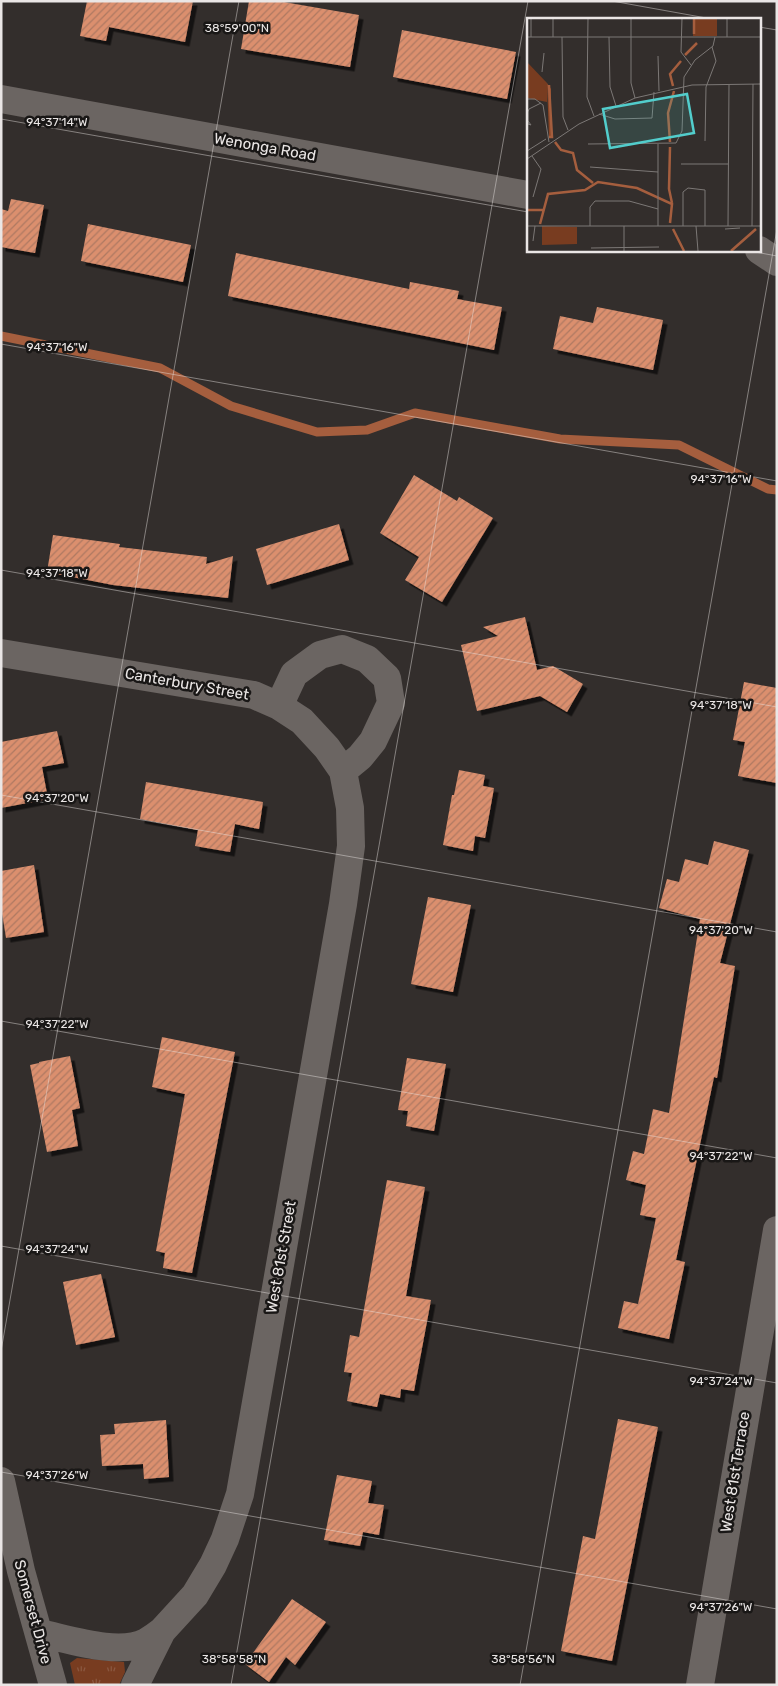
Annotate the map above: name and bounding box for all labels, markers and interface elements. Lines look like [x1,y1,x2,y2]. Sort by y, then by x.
inset map [527,18,760,251]
text: 38°59'00"N [205,21,269,35]
text: 94°37'14"W [26,115,88,129]
street label: Wenonga Road [213,129,317,165]
text: 94°37'16"W [26,340,88,354]
text: 94°37'16"W [690,472,752,486]
text: 94°37'18"W [26,566,88,580]
street label: Canterbury Street [123,664,251,704]
text: 94°37'18"W [690,698,752,712]
text: 94°37'20"W [25,791,89,805]
text: 94°37'20"W [689,923,753,937]
text: 94°37'22"W [25,1017,89,1031]
text: 94°37'22"W [689,1149,753,1163]
street label: West 81st Street [262,1199,300,1315]
text: 94°37'24"W [25,1242,89,1256]
text: 94°37'24"W [689,1374,753,1388]
street label: West 81st Terrace [717,1410,753,1534]
text: 94°37'26"W [26,1468,89,1482]
street label: Somerset Drive [10,1558,56,1666]
text: 94°37'26"W [690,1600,753,1614]
text: 38°58'58"N [202,1652,266,1666]
text: 38°58'56"N [491,1652,555,1666]

